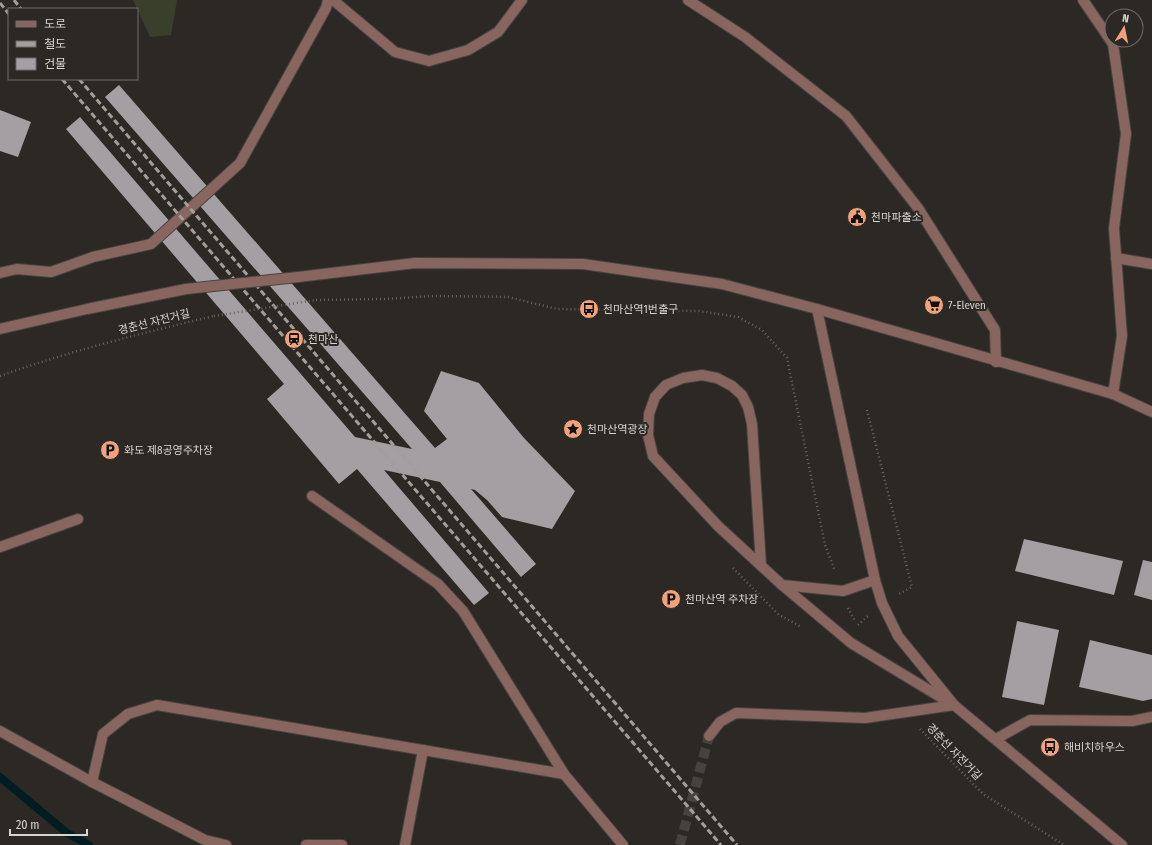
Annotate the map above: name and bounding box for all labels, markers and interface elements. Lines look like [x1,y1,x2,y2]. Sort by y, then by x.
legend [8,8,138,80]
north arrow [1104,8,1144,48]
text: N [1121,12,1130,26]
text: 도로 [44,17,66,31]
text: 철도 [44,37,66,51]
text: 건물 [44,57,66,71]
public building icon: 천마파출소 [846,206,868,228]
place label: 천마파출소 [871,211,922,224]
supermarket icon: 7-Eleven [923,294,945,316]
bus stop icon: 천마산역1번출구 [578,298,600,320]
place label: 7-Eleven [948,299,986,312]
place label: 천마산역1번출구 [603,303,678,316]
street label: 경춘선 자전거길 [117,307,191,337]
station icon: 천마산 [283,328,305,350]
place label: 천마산 [308,333,338,346]
place icon: 천마산역광장 [562,418,584,440]
place label: 천마산역광장 [587,423,648,436]
parking icon: 화도 제8공영주차장 [99,439,121,461]
place label: 화도 제8공영주차장 [124,444,213,457]
parking icon: 천마산역 주차장 [660,588,682,610]
place label: 천마산역 주차장 [685,593,758,606]
street label: 경춘선 자전거길 [924,721,984,783]
bus stop icon: 해비치하우스 [1039,736,1061,758]
place label: 해비치하우스 [1064,741,1125,754]
scale bar [10,811,87,837]
text: 20 m [16,818,40,832]

